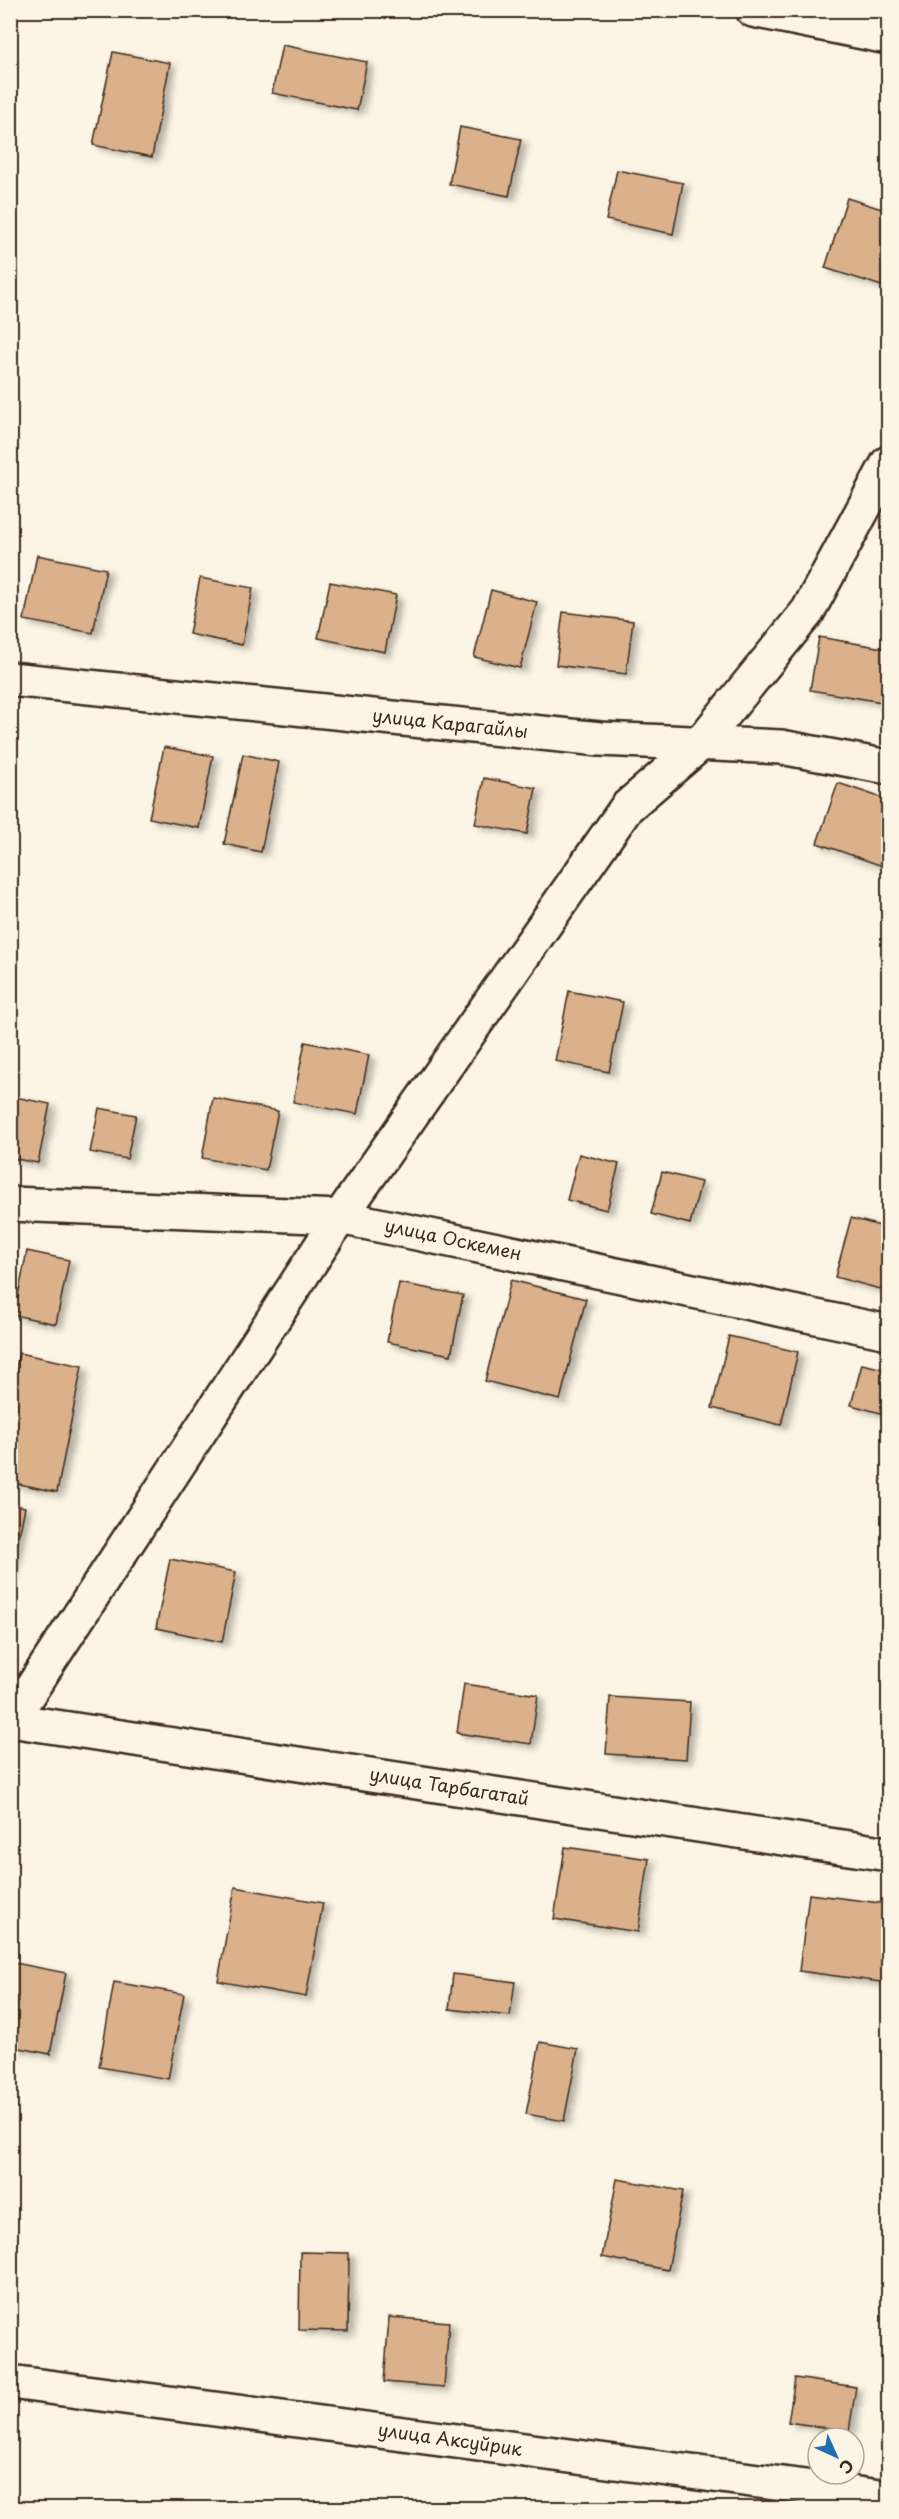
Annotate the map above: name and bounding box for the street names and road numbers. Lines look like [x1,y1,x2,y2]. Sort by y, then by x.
street label: улица Карагайлы [371,701,529,744]
street label: улица Оскемен [382,1211,524,1266]
street label: улица Тарбагатай [368,1760,531,1811]
street label: улица Аксуйрик [376,2415,524,2462]

